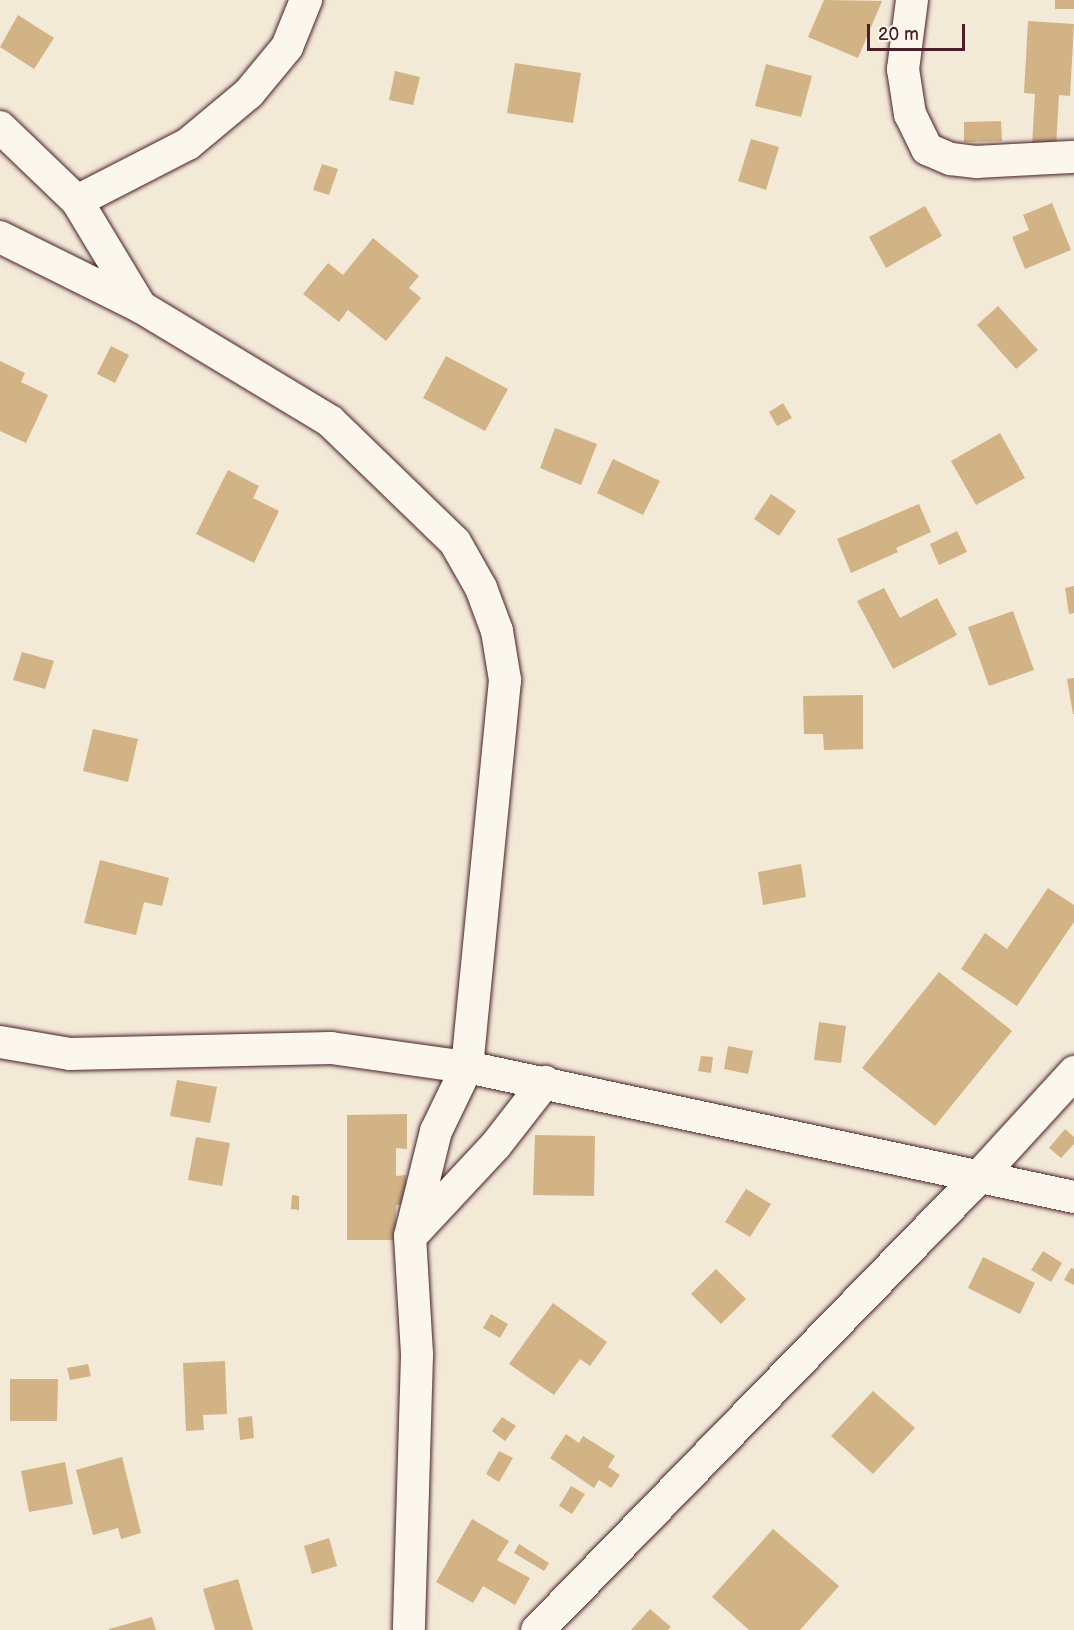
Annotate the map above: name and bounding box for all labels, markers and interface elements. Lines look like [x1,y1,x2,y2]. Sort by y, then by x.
scale bar [870,12,968,50]
text: 20 m [878,24,919,45]

